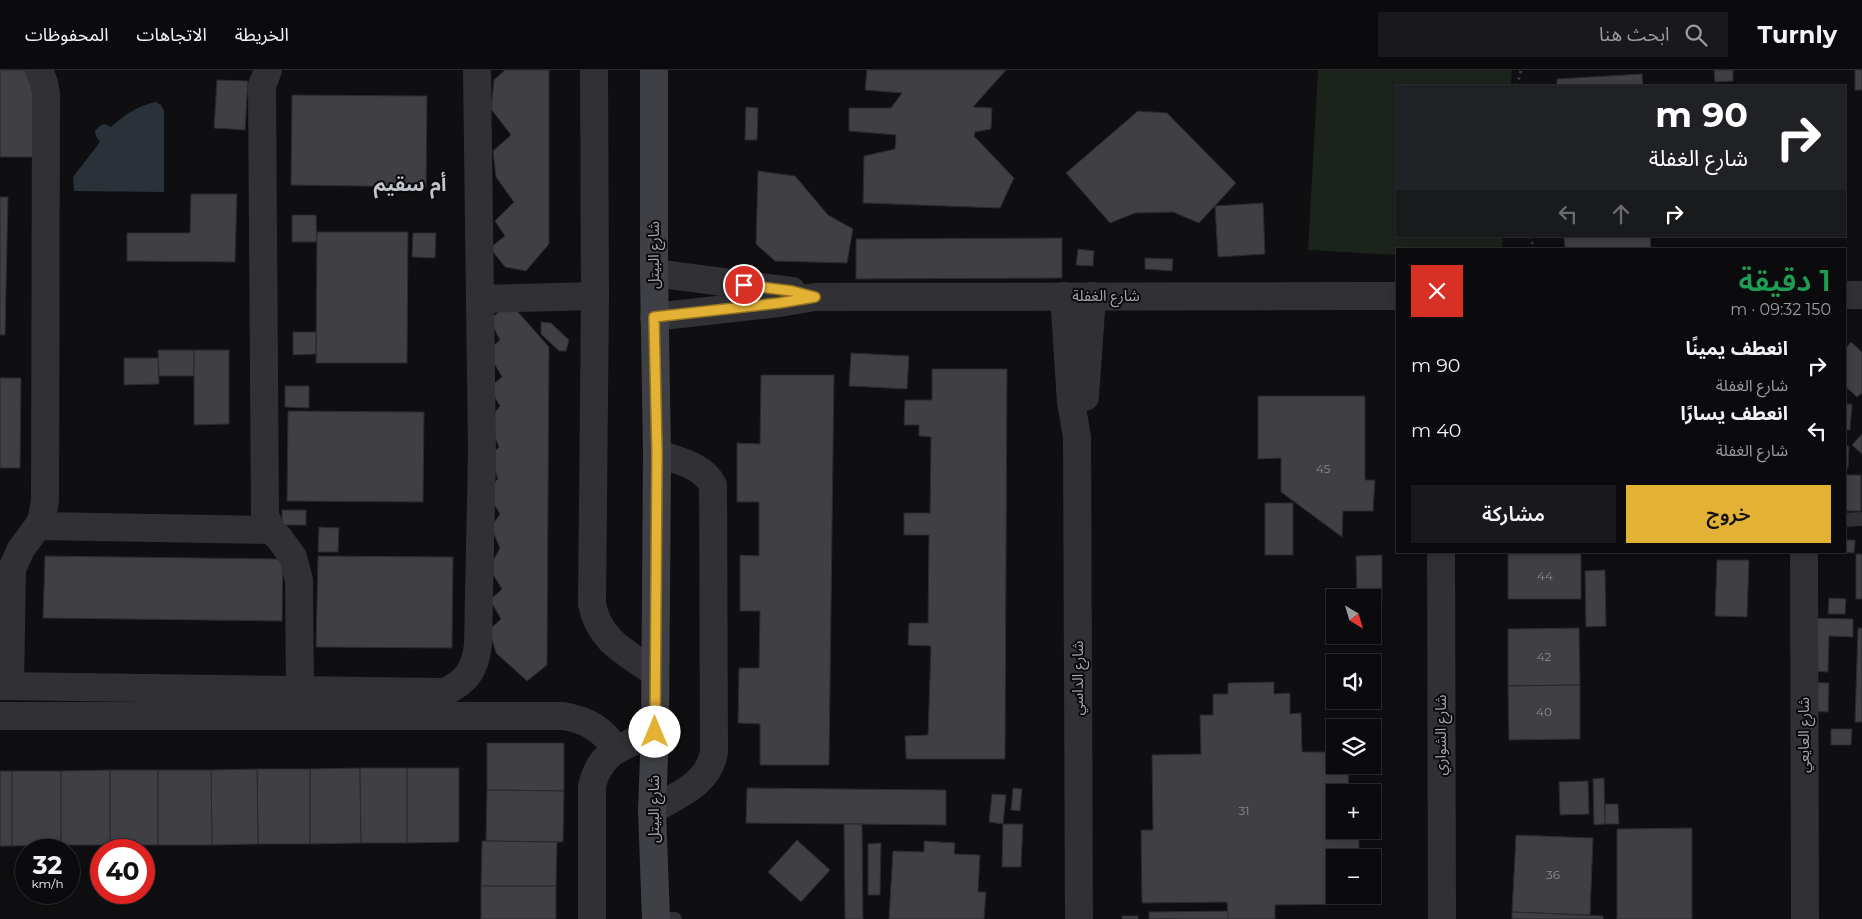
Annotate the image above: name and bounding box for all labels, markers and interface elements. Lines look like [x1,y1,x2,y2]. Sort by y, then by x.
search box [1378,12,1728,57]
text: Turnly [1758,20,1837,49]
icon: search [1682,21,1710,49]
text: ابحث هنا [1599,23,1670,46]
text: المحفوظات [25,24,109,46]
text: الاتجاهات [137,24,207,46]
text: الخريطة [235,24,289,46]
text: 90 m [1655,93,1748,136]
icon: right [1766,105,1831,170]
text: شارع الغفلة [1649,145,1748,172]
district label: أم سقيم [373,171,447,199]
icon: left [1554,200,1582,228]
icon: ahead [1607,200,1635,228]
icon: right [1660,200,1688,228]
street label: شارع البيتل [644,221,666,289]
text: 1 دقيقة [1739,262,1831,299]
pin [723,264,765,306]
button: close [1411,265,1463,317]
icon: arrive [730,271,758,299]
street label: شارع الغفلة [1072,286,1140,308]
text: 150 m · 09:32 [1730,300,1831,319]
text: انعطف يمينًا [1685,337,1788,360]
icon: right [1803,352,1831,380]
text: 90 m [1411,354,1460,377]
text: شارع الغفلة [1716,376,1788,395]
text: انعطف يسارًا [1681,402,1788,425]
icon: left [1803,417,1831,445]
text: 40 m [1411,419,1461,442]
text: شارع الغفلة [1716,441,1788,460]
house number: 45 [1316,461,1331,476]
button: مشاركة [1411,485,1616,543]
button: خروج [1626,485,1831,543]
house number: 44 [1537,568,1553,583]
north arrow [1326,589,1381,644]
map controls [1326,589,1381,904]
street label: شارع الداسي [1068,640,1090,716]
house number: 42 [1537,649,1552,664]
button: sound [1326,654,1381,709]
street label: شارع الشواري [1431,694,1453,775]
street label: شارع العايعي [1794,697,1816,773]
house number: 40 [1536,704,1552,719]
position arrow [628,705,680,757]
button: layers [1326,719,1381,774]
street label: شارع البيتل [644,775,666,843]
button: + [1326,784,1381,839]
house number: 31 [1238,803,1250,818]
speed limit sign: 40 [90,839,155,904]
button: − [1326,849,1381,904]
text: 32 [33,850,62,880]
house number: 36 [1546,867,1560,882]
text: km/h [31,876,64,891]

